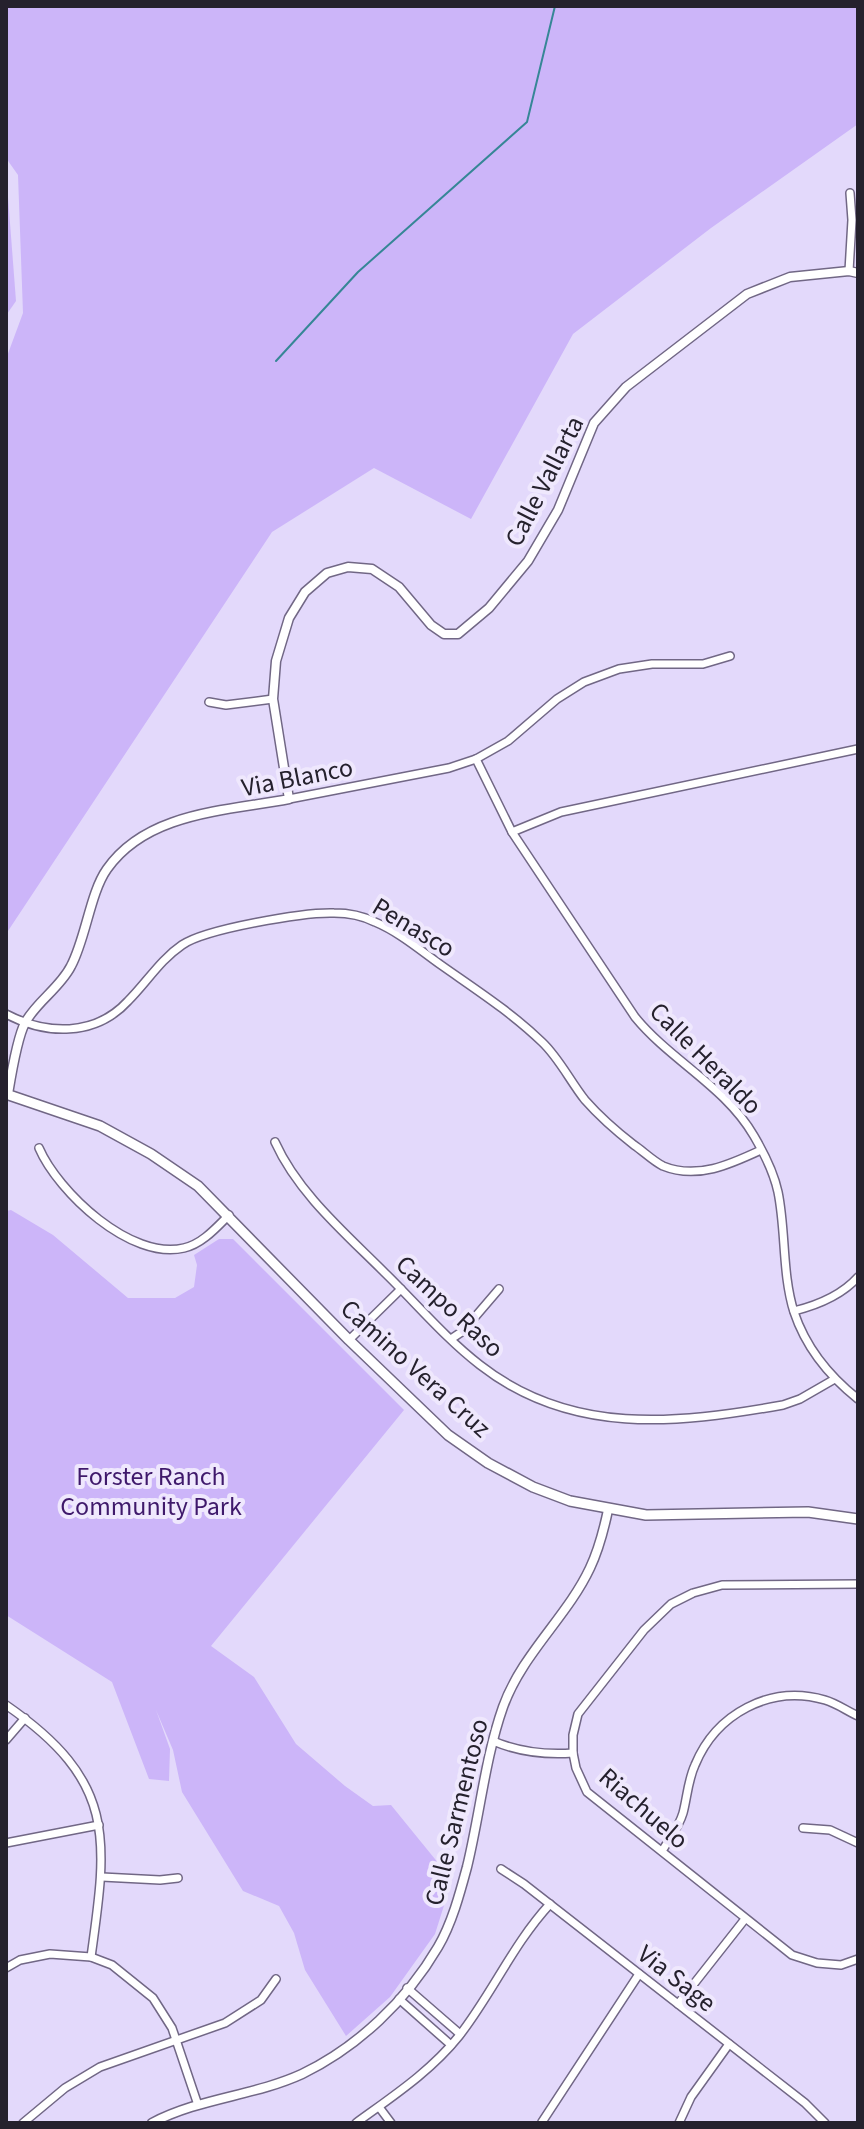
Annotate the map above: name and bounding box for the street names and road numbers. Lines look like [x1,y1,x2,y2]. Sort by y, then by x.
street label: Calle Vallarta [496,410,593,553]
street label: Via Blanco [238,749,356,806]
street label: Penasco [365,888,462,967]
street label: Calle Heraldo [641,994,770,1123]
street label: Campo Raso [387,1246,512,1366]
street label: Camino Vera Cruz [332,1291,499,1446]
street label: Calle Sarmentoso [415,1715,498,1909]
street label: Riachuelo [591,1759,697,1858]
street label: Via Sage [630,1936,724,2021]

